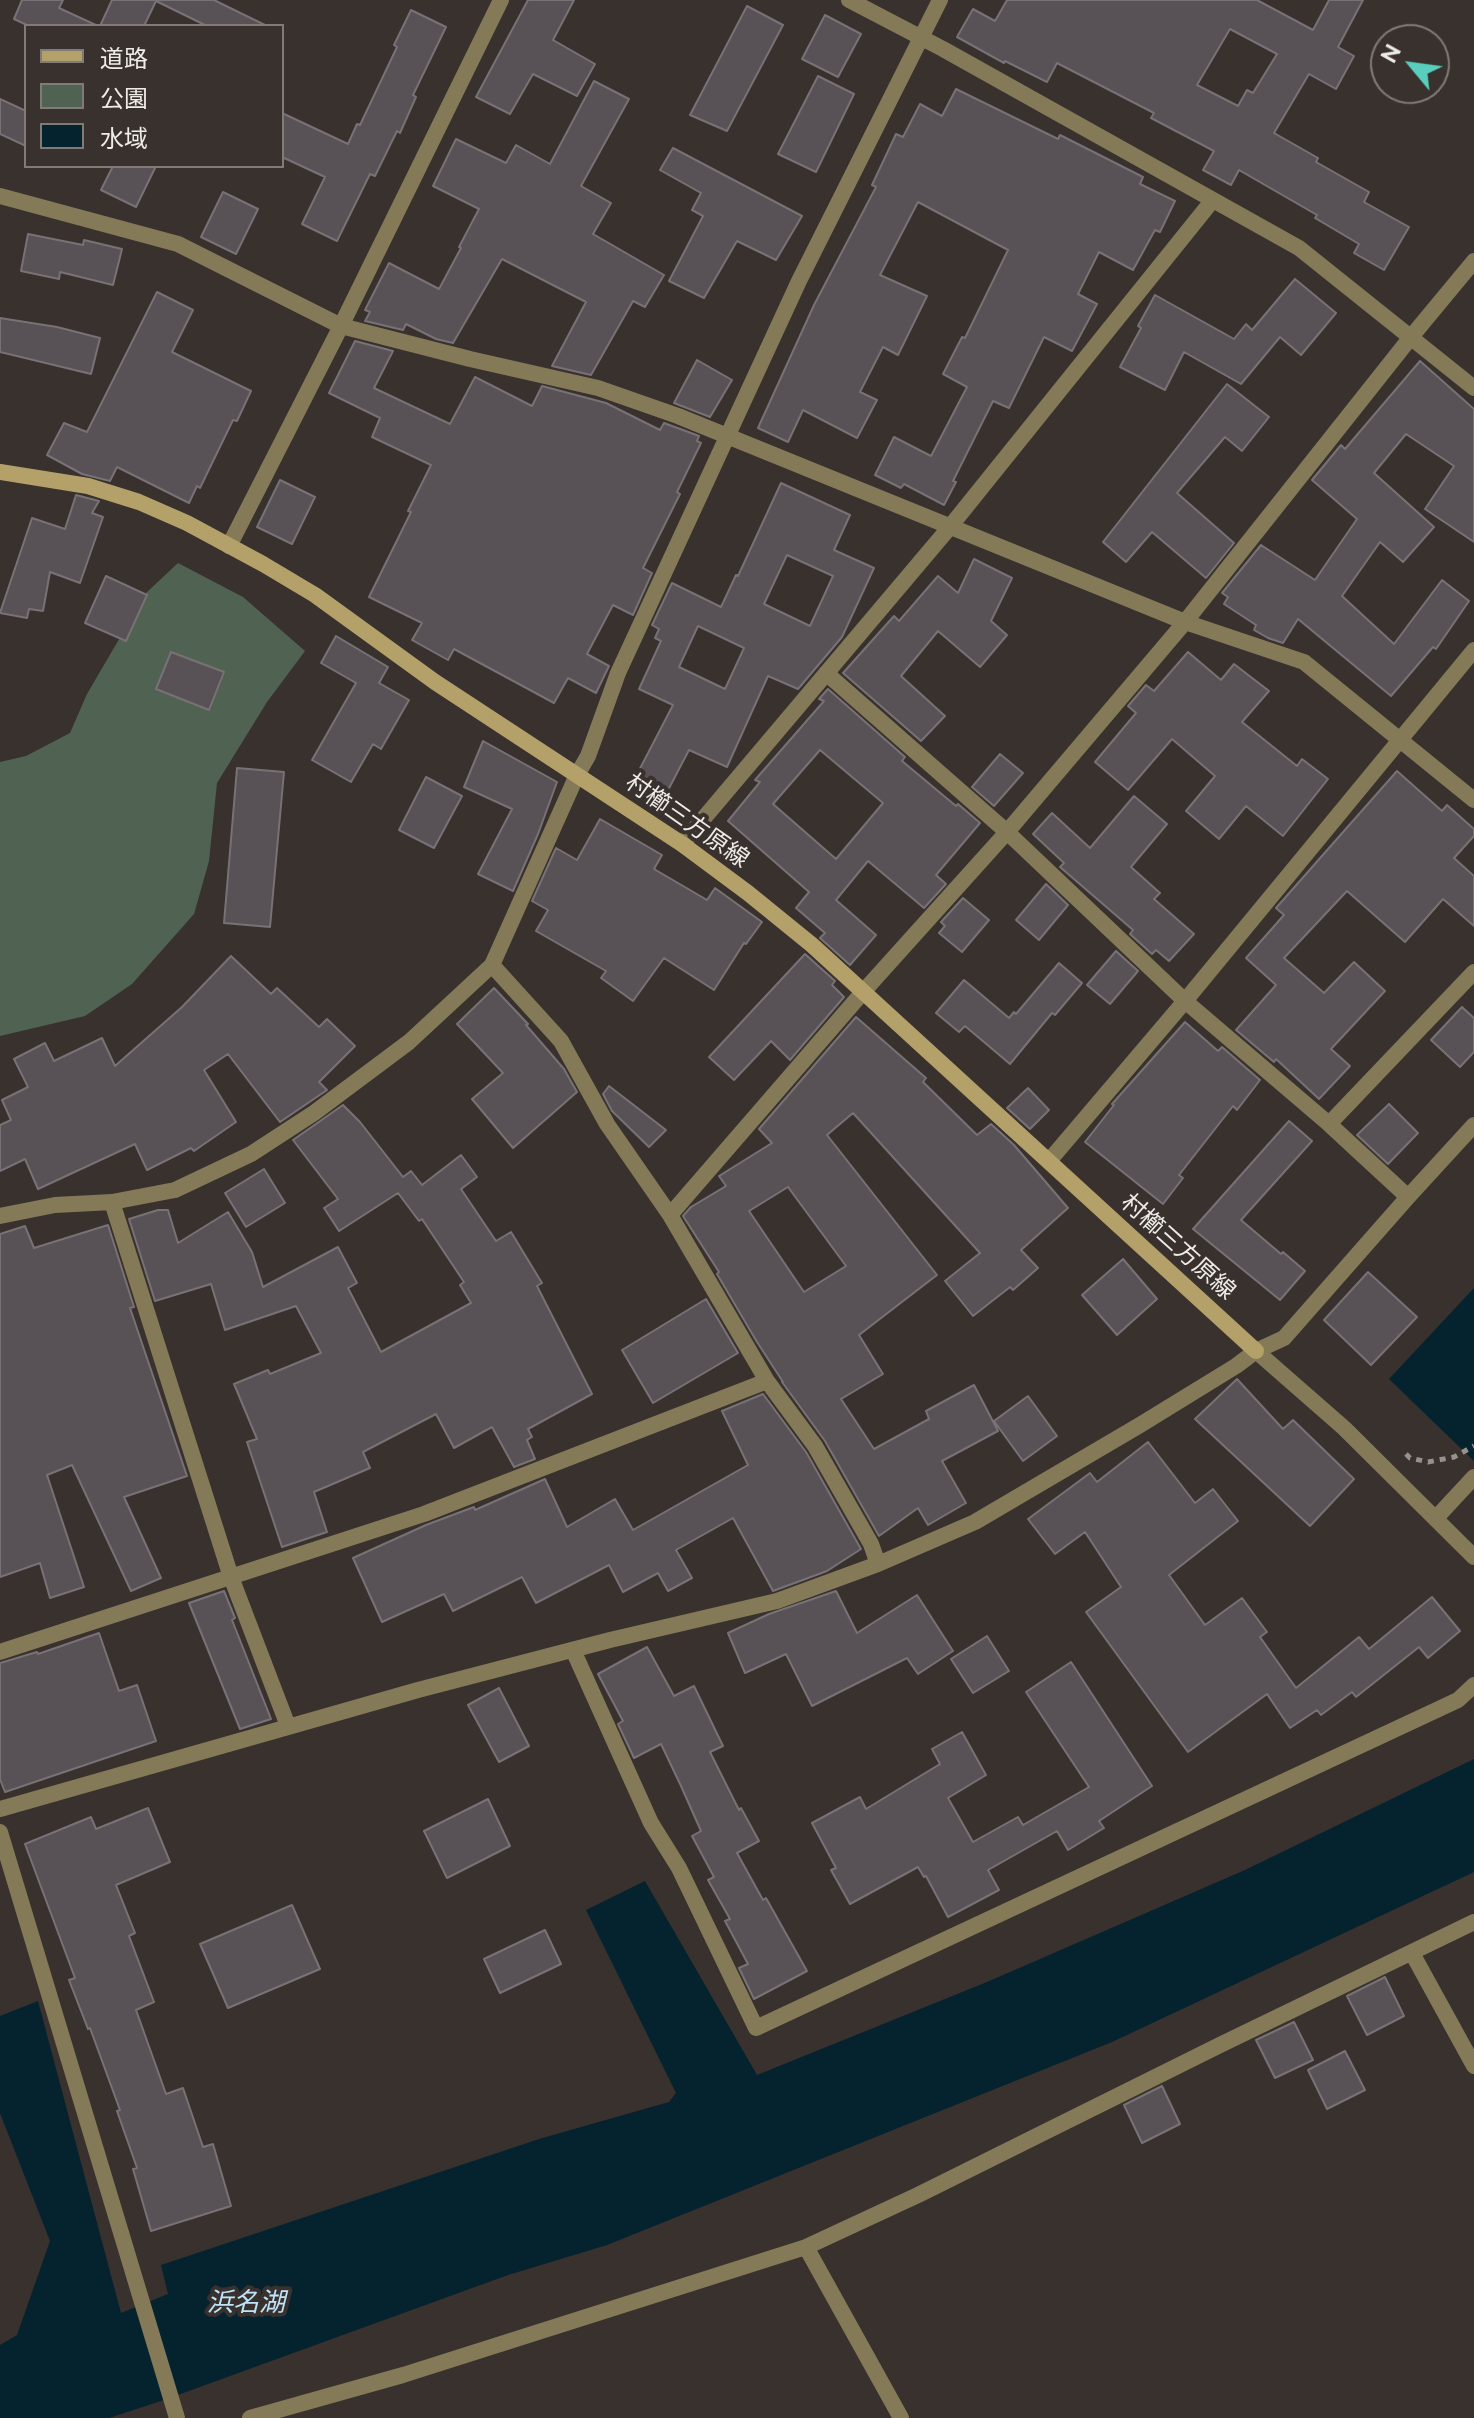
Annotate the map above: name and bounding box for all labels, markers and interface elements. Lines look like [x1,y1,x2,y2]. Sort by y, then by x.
legend [24,24,284,168]
north arrow [1370,24,1450,104]
text: N [1375,40,1406,67]
text: 道路 [100,44,148,73]
text: 公園 [100,84,148,113]
text: 水域 [100,124,148,153]
street label: 村櫛三方原線 [620,768,754,874]
street label: 村櫛三方原線 [1115,1188,1241,1306]
water label: 浜名湖 [207,2287,285,2319]

